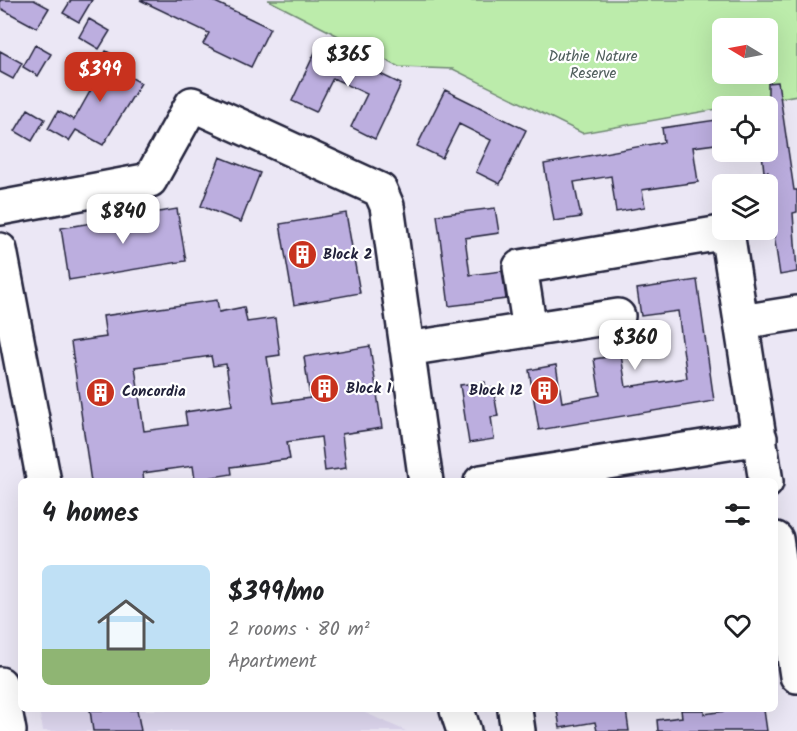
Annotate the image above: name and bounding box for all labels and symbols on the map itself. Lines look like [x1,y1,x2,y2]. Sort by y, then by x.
north arrow [712,18,778,84]
pin: $365 [312,37,384,88]
park label: Duthie Nature Reserve [549,45,638,86]
pin: $399 [64,52,136,103]
pin: $840 [87,194,159,245]
building icon: Block 2 [286,239,318,271]
place label: Block 2 [323,243,373,267]
pin: $360 [599,320,671,371]
building icon: Block 1 [309,373,341,405]
building icon: Block 12 [528,375,560,407]
building icon: Concordia [85,376,117,408]
place label: Block 1 [346,377,392,401]
place label: Block 12 [469,379,523,403]
place label: Concordia [122,380,186,404]

